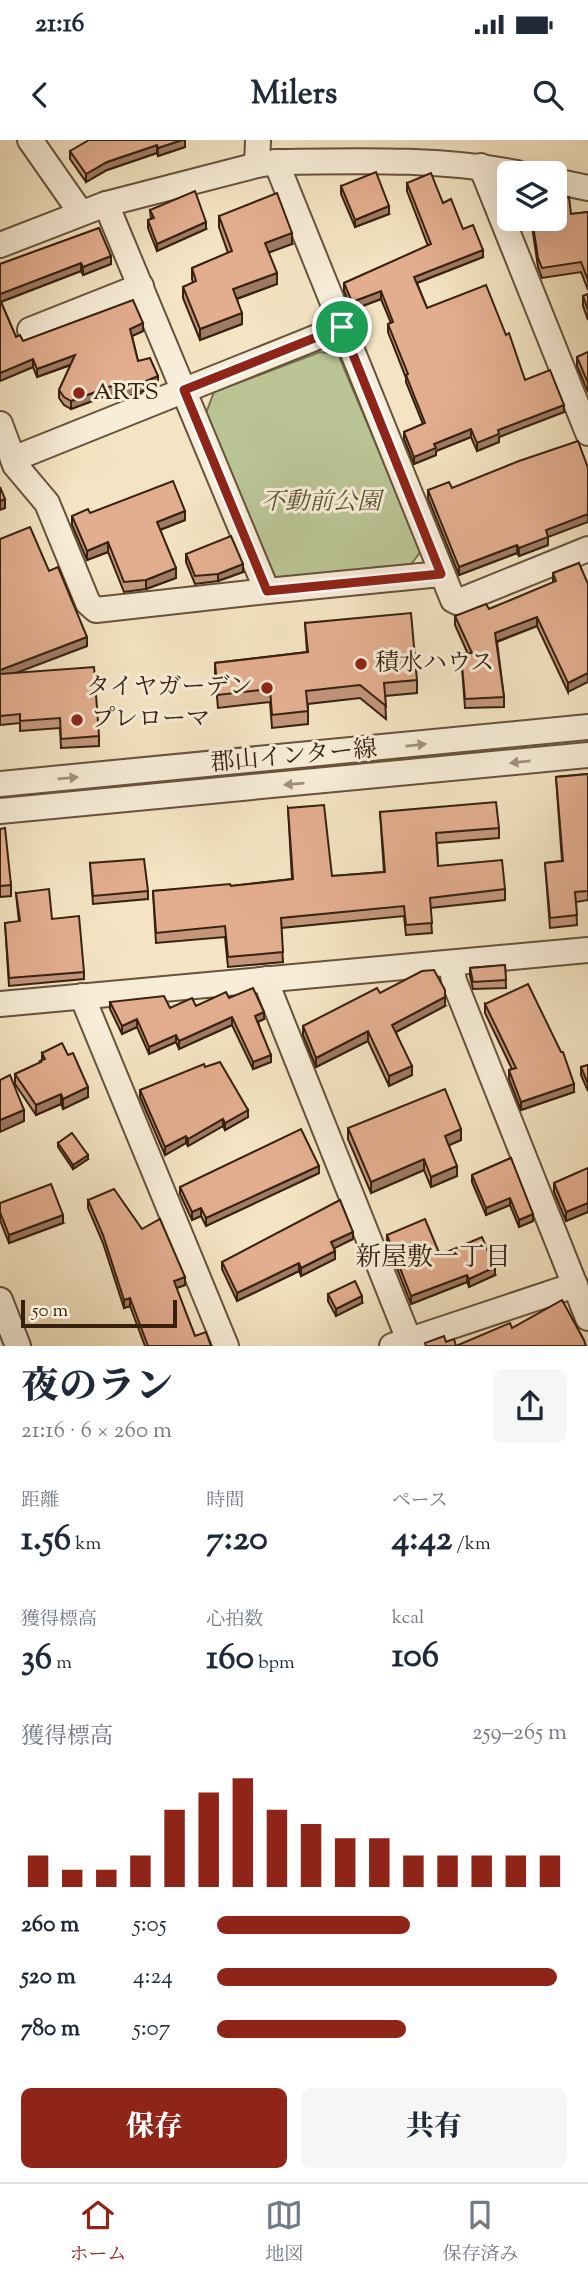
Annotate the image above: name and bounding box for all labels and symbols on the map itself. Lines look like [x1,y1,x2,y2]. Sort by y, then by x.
pin [312,297,372,357]
place label: ARTS [93,376,159,410]
marker: ARTS [71,385,87,401]
park label: 不動前公園 [261,486,385,520]
place label: 積水ハウス [375,647,494,681]
marker: 積水ハウス [353,656,369,672]
place label: タイヤガーデン [86,671,253,705]
marker: タイヤガーデン [259,680,275,696]
place label: プレローマ [91,703,210,737]
marker: プレローマ [69,712,85,728]
street label: 郡山インター線 [209,733,379,781]
one-way arrow [406,739,428,750]
one-way arrow [509,756,531,767]
one-way arrow [57,772,79,783]
one-way arrow [282,778,304,789]
district label: 新屋敷一丁目 [355,1240,511,1277]
scale bar [21,1296,177,1328]

